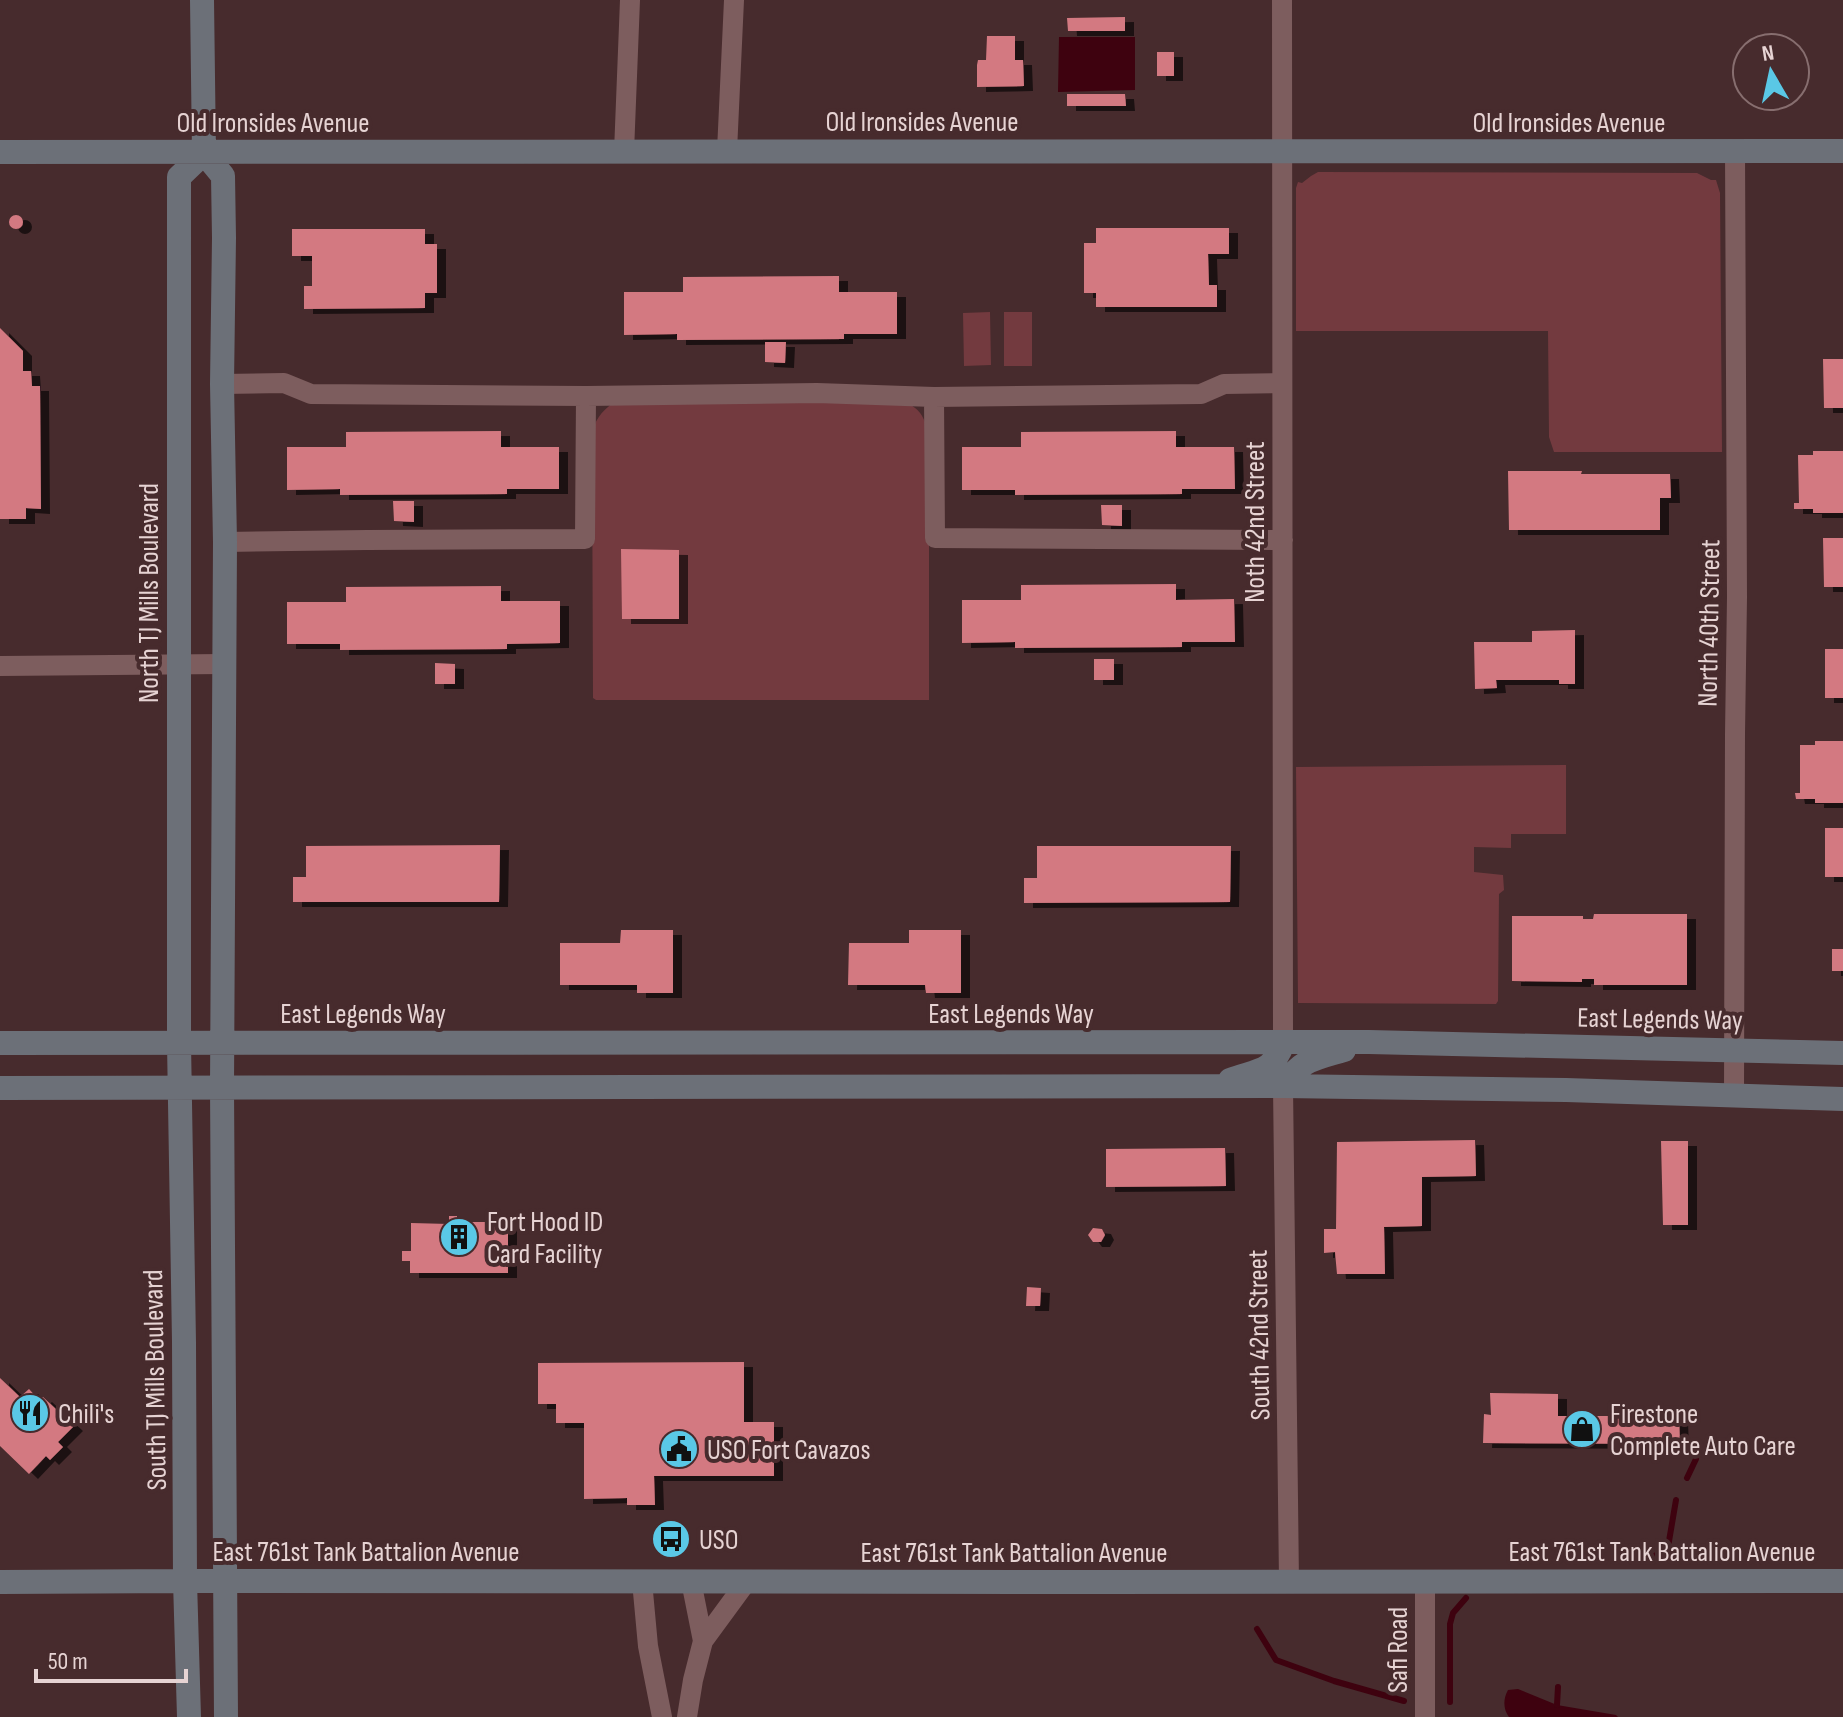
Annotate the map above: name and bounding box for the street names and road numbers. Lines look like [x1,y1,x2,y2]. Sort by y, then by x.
street label: Old Ironsides Avenue [825,106,1019,139]
street label: Old Ironsides Avenue [176,107,370,140]
street label: Old Ironsides Avenue [1472,107,1666,140]
street label: Noth 42nd Street [1239,441,1272,603]
street label: North TJ Mills Boulevard [133,483,166,703]
street label: North 40th Street [1692,539,1727,707]
street label: East Legends Way [280,998,446,1031]
street label: East Legends Way [928,998,1094,1031]
street label: East Legends Way [1577,1002,1743,1037]
street label: South 42nd Street [1242,1249,1277,1421]
street label: South TJ Mills Boulevard [137,1269,174,1491]
street label: East 761st Tank Battalion Avenue [212,1536,520,1569]
street label: East 761st Tank Battalion Avenue [1508,1536,1816,1569]
street label: East 761st Tank Battalion Avenue [860,1537,1168,1570]
street label: Safi Road [1382,1607,1415,1693]

